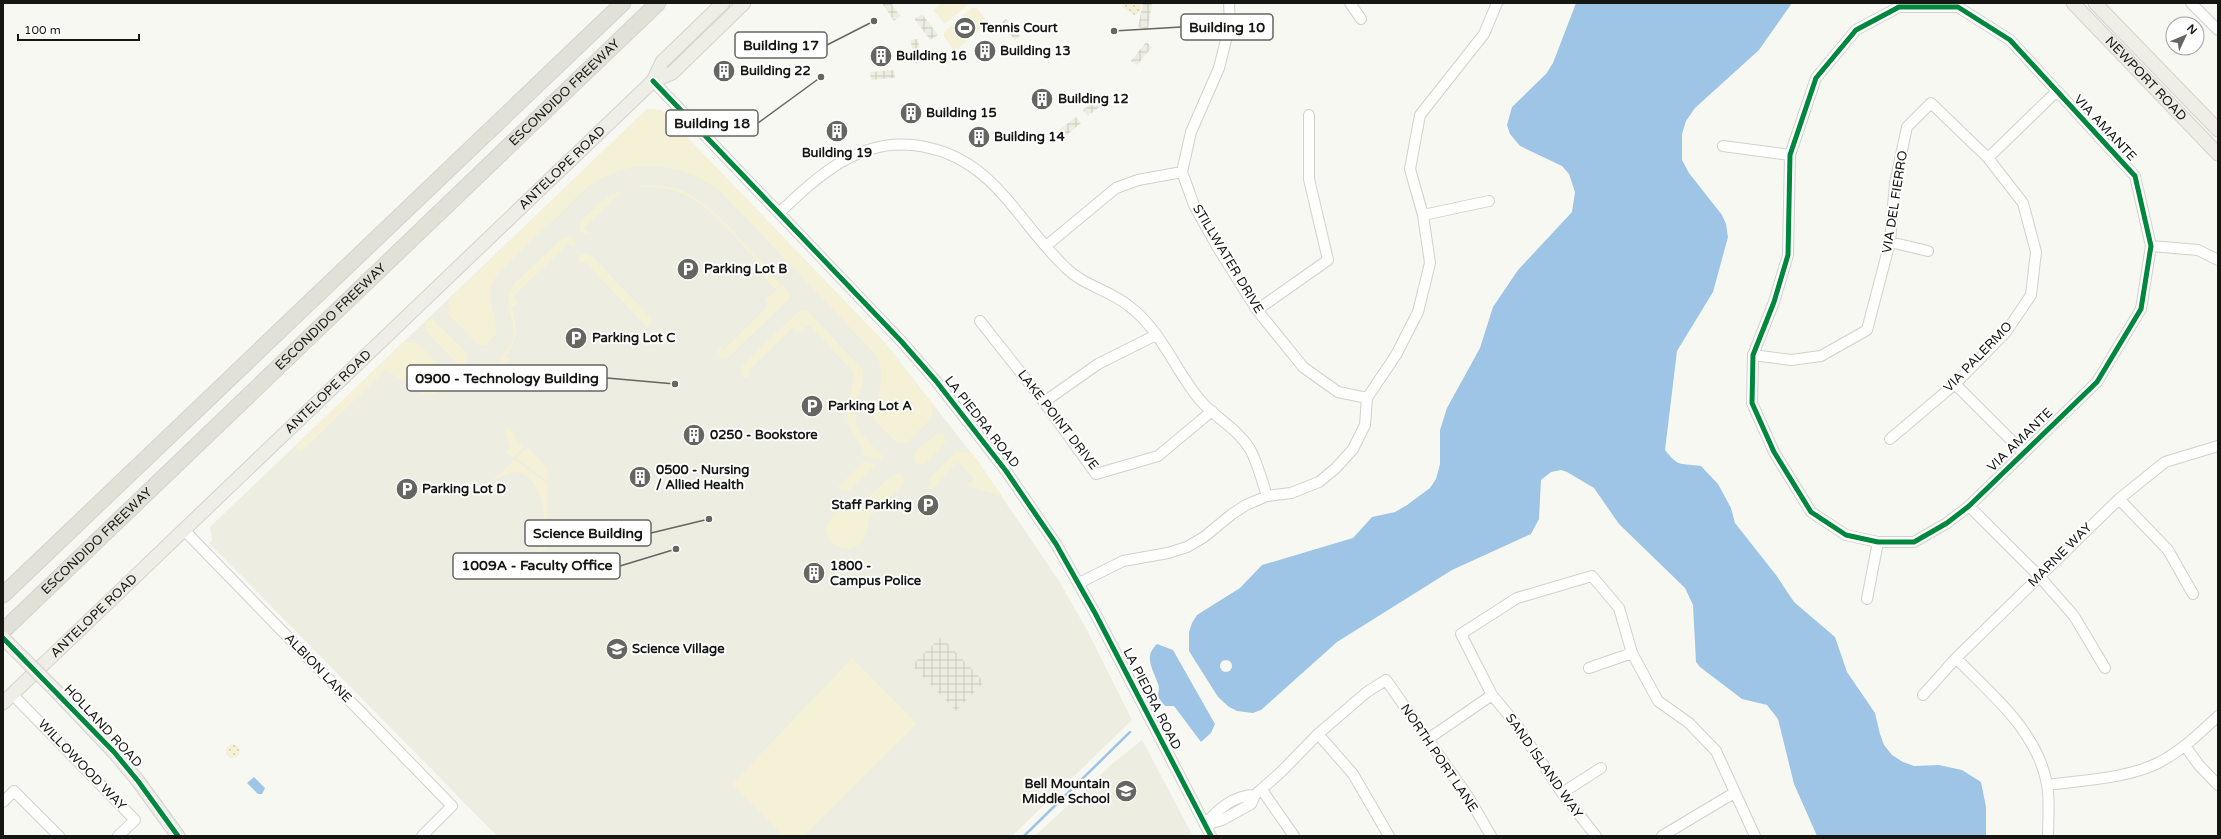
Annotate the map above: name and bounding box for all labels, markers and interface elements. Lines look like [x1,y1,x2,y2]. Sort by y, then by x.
callout: Building 10 [1181,14,1273,40]
sports icon: Tennis Court [952,15,978,41]
scale bar [18,16,139,42]
north arrow [2165,16,2205,56]
text: Building 10 [1189,19,1265,36]
place label: Tennis Court [979,20,1058,36]
text: N [2184,22,2200,37]
text: 100 m [24,23,61,37]
callout: Building 17 [735,32,827,58]
street label: NEWPORT ROAD [2102,33,2190,124]
street label: ESCONDIDO FREEWAY [506,36,623,149]
text: Building 17 [743,37,819,54]
building icon: Building 13 [972,38,998,64]
building icon: Building 16 [868,43,894,69]
place label: Building 13 [1000,43,1071,59]
place label: Building 16 [896,48,967,64]
building icon: Building 22 [711,58,737,84]
place label: Building 22 [740,63,811,79]
building icon: Building 12 [1029,86,1055,112]
place label: Building 12 [1058,91,1129,107]
street label: VIA AMANTE [2070,92,2140,164]
building icon: Building 15 [898,100,924,126]
place label: Building 15 [926,105,997,121]
callout: Building 18 [666,110,758,136]
text: Building 18 [674,115,750,132]
building icon: Building 19 [824,118,850,144]
street label: ANTELOPE ROAD [516,123,609,213]
building icon: Building 14 [966,124,992,150]
place label: Building 14 [994,129,1065,145]
place label: Building 19 [802,145,872,161]
street label: VIA DEL FIERRO [1879,150,1911,254]
street label: STILLWATER DRIVE [1189,202,1267,316]
parking icon: Parking Lot B [675,256,701,282]
street label: ESCONDIDO FREEWAY [272,260,389,374]
place label: Parking Lot B [704,261,787,277]
street label: VIA PALERMO [1940,318,2016,396]
parking icon: Parking Lot C [563,325,589,351]
place label: Parking Lot C [592,330,675,346]
street label: ANTELOPE ROAD [281,347,375,437]
callout: 0900 - Technology Building [407,365,607,391]
street label: LAKE POINT DRIVE [1014,367,1102,473]
text: 0900 - Technology Building [415,370,599,387]
street label: LA PIEDRA ROAD [941,373,1023,471]
parking icon: Parking Lot A [799,393,825,419]
place label: Parking Lot A [828,398,912,414]
street label: VIA AMANTE [1984,405,2056,475]
building icon: 0250 - Bookstore [681,422,707,448]
place label: 0250 - Bookstore [710,427,818,443]
place label: 0500 - Nursing / Allied Health [656,462,749,493]
building icon: 0500 - Nursing / Allied Health [627,464,653,490]
parking icon: Parking Lot D [394,476,420,502]
place label: Parking Lot D [422,481,506,497]
street label: ESCONDIDO FREEWAY [38,484,156,598]
parking icon: Staff Parking [915,492,941,518]
place label: Staff Parking [832,497,912,513]
callout: Science Building [525,520,651,546]
street label: MARNE WAY [2025,520,2095,590]
text: Science Building [533,525,643,542]
callout: 1009A - Faculty Office [453,553,620,579]
text: 1009A - Faculty Office [462,557,613,574]
place label: 1800 - Campus Police [830,558,922,589]
building icon: 1800 - Campus Police [801,560,827,586]
street label: ANTELOPE ROAD [47,571,141,661]
street label: ALBION LANE [281,630,355,706]
school or university icon: Science Village [604,636,630,662]
place label: Science Village [632,641,725,657]
street label: LA PIEDRA ROAD [1119,645,1185,753]
street label: HOLLAND ROAD [61,681,146,771]
street label: NORTH PORT LANE [1397,701,1481,815]
street label: SAND ISLAND WAY [1502,711,1586,821]
street label: WILLOWOOD WAY [35,716,129,814]
place label: Bell Mountain Middle School [1022,776,1110,807]
school or university icon: Bell Mountain Middle School [1113,778,1139,804]

